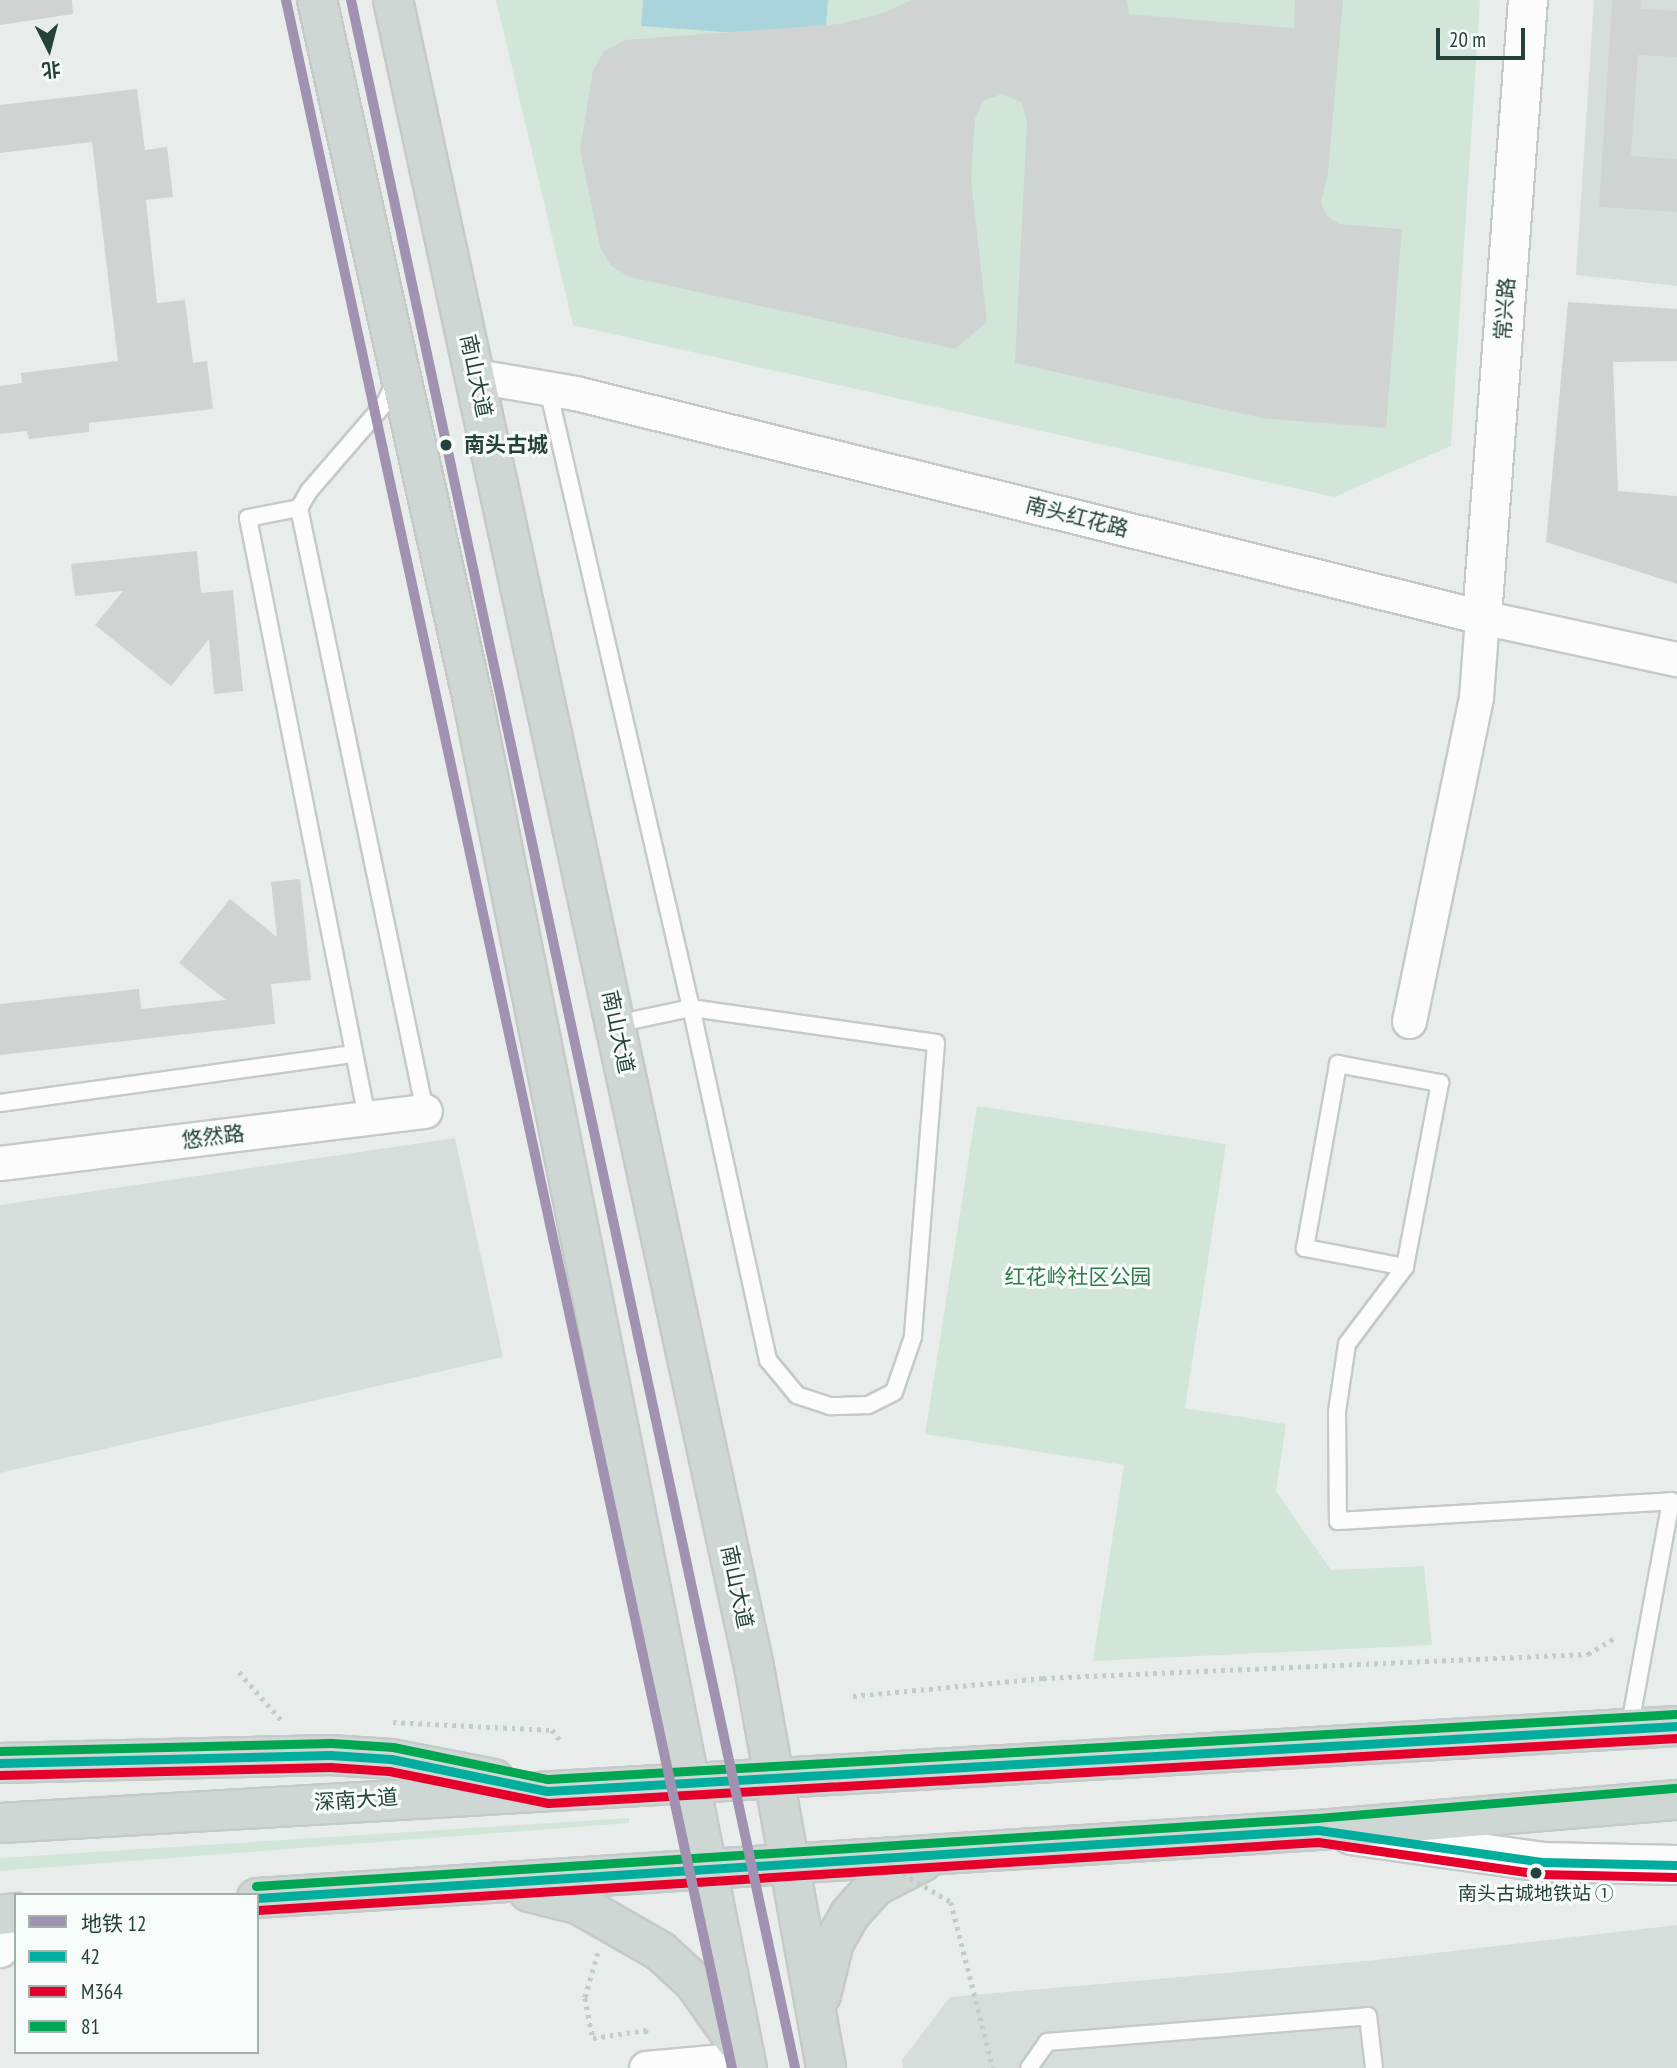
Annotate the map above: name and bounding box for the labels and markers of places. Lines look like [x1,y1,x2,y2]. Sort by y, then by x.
place label: 南头古城 [464,432,548,458]
marker: 南头古城 [435,434,457,456]
marker: 南头古城地铁站 ① [1529,1866,1543,1880]
place label: 南头古城地铁站 ① [1458,1883,1614,1905]

